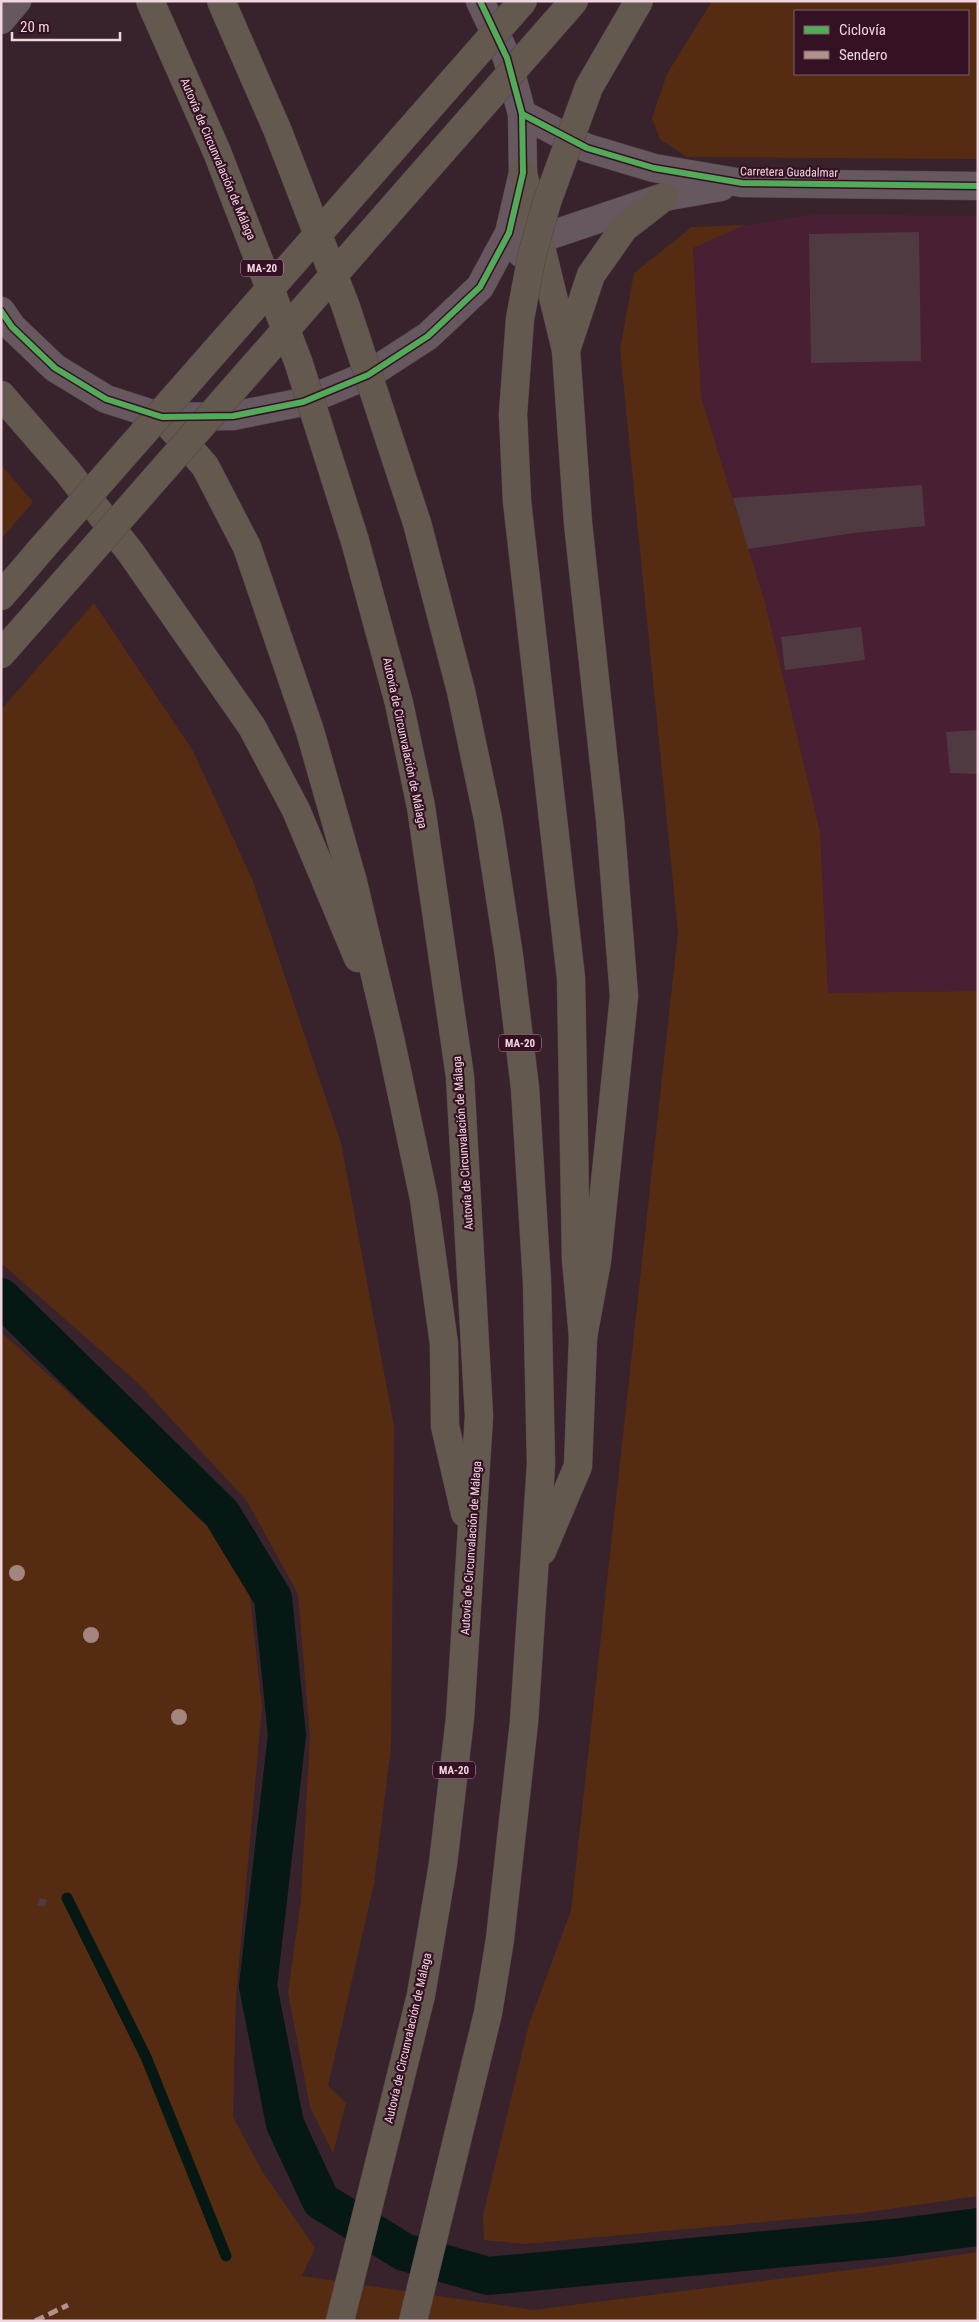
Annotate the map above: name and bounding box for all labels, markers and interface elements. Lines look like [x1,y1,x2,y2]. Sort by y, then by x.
scale bar [12,10,120,42]
legend [794,10,969,75]
text: 20 m [20,18,50,36]
text: Ciclovía [839,21,886,39]
text: Sendero [839,46,888,64]
street label: Autovía de Circunvalación de Málaga [177,76,259,242]
street label: Carretera Guadalmar [740,164,838,180]
road number: MA-20 [241,260,283,276]
street label: Autovía de Circunvalación de Málaga [380,656,430,830]
road number: MA-20 [499,1034,541,1052]
street label: Autovía de Circunvalación de Málaga [450,1055,476,1231]
street label: Autovía de Circunvalación de Málaga [458,1460,484,1636]
road number: MA-20 [433,1762,475,1778]
street label: Autovía de Circunvalación de Málaga [382,1951,435,2125]

